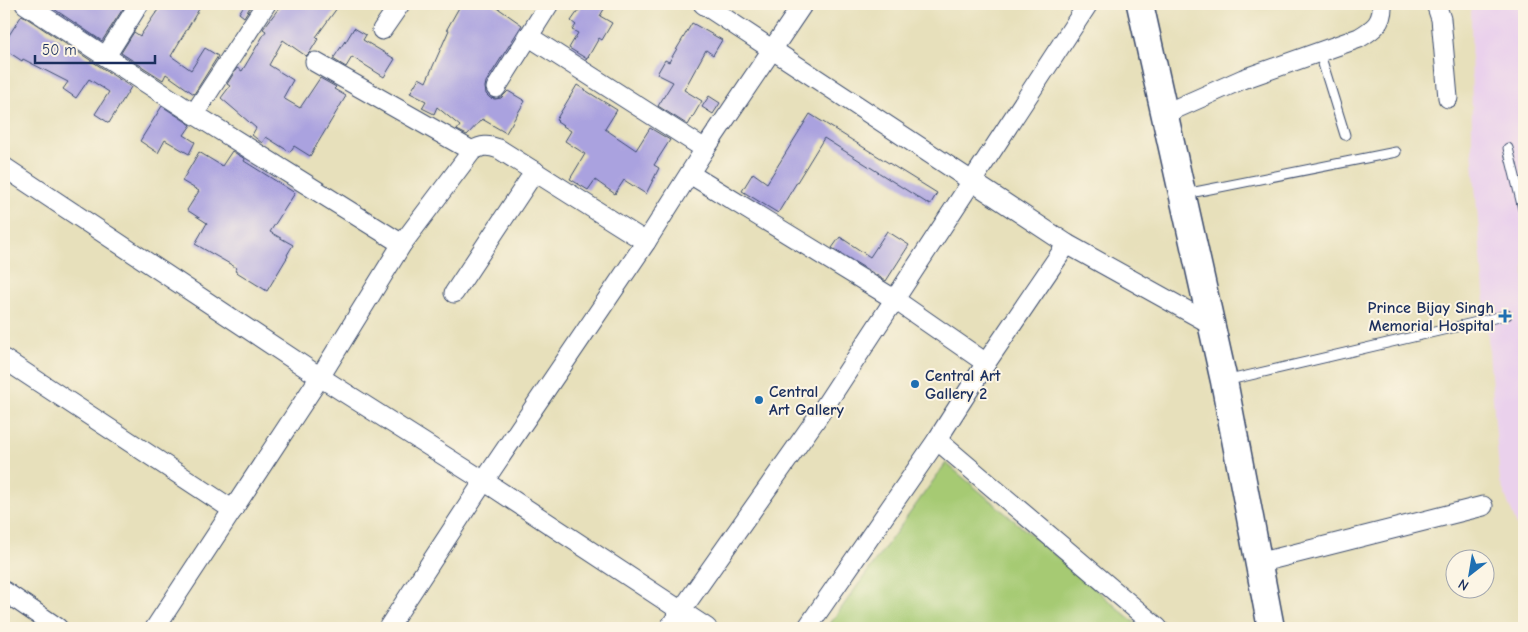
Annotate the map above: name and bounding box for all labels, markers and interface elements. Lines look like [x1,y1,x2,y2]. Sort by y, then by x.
scale bar [35,32,155,64]
text: 50 m [42,41,77,59]
place label: Prince Bijay Singh Memorial Hospital [1368,299,1494,335]
marker: Prince Bijay Singh Memorial Hospital [1498,309,1512,323]
place label: Central Art Gallery 2 [925,367,1001,403]
marker: Central Art Gallery 2 [909,378,921,390]
place label: Central Art Gallery [769,383,845,419]
marker: Central Art Gallery [753,394,765,406]
north arrow [1446,550,1496,600]
text: N [1455,575,1472,594]

